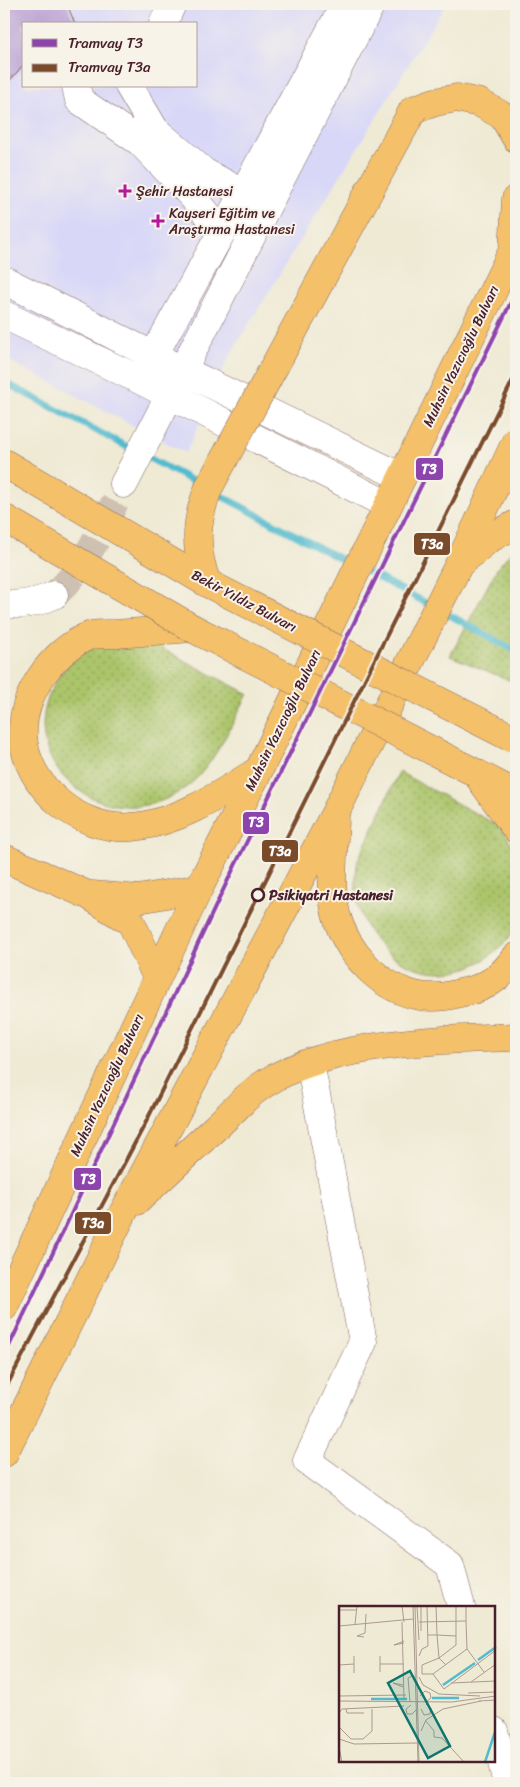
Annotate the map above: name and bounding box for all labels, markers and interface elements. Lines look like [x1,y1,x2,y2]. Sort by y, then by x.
legend [22,22,198,88]
text: Tramvay T3 [68,30,143,56]
text: Tramvay T3a [68,54,151,80]
place label: Şehir Hastanesi [136,179,234,204]
marker: Şehir Hastanesi [118,184,132,198]
place label: Kayseri Eğitim ve Araştırma Hastanesi [168,201,296,242]
marker: Kayseri Eğitim ve Araştırma Hastanesi [151,214,165,228]
street label: Muhsin Yazıcıoğlu Bulvarı [416,281,506,431]
line badge: T3 [415,457,444,481]
text: T3 [421,457,437,482]
line badge: T3a [413,532,451,556]
text: T3a [421,532,443,557]
street label: Bekir Yıldız Bulvarı [187,563,301,639]
street label: Muhsin Yazıcıoğlu Bulvarı [238,645,328,795]
text: T3 [248,810,264,835]
line badge: T3 [242,811,270,835]
line badge: T3a [261,839,299,863]
text: T3a [269,839,291,864]
place label: Psikiyatri Hastanesi [269,883,394,908]
marker: Psikiyatri Hastanesi [251,888,265,902]
street label: Muhsin Yazıcıoğlu Bulvarı [63,1009,151,1161]
line badge: T3 [73,1167,102,1191]
text: T3 [80,1167,96,1192]
line badge: T3a [74,1211,112,1235]
text: T3a [82,1211,104,1236]
inset map [339,1606,495,1762]

